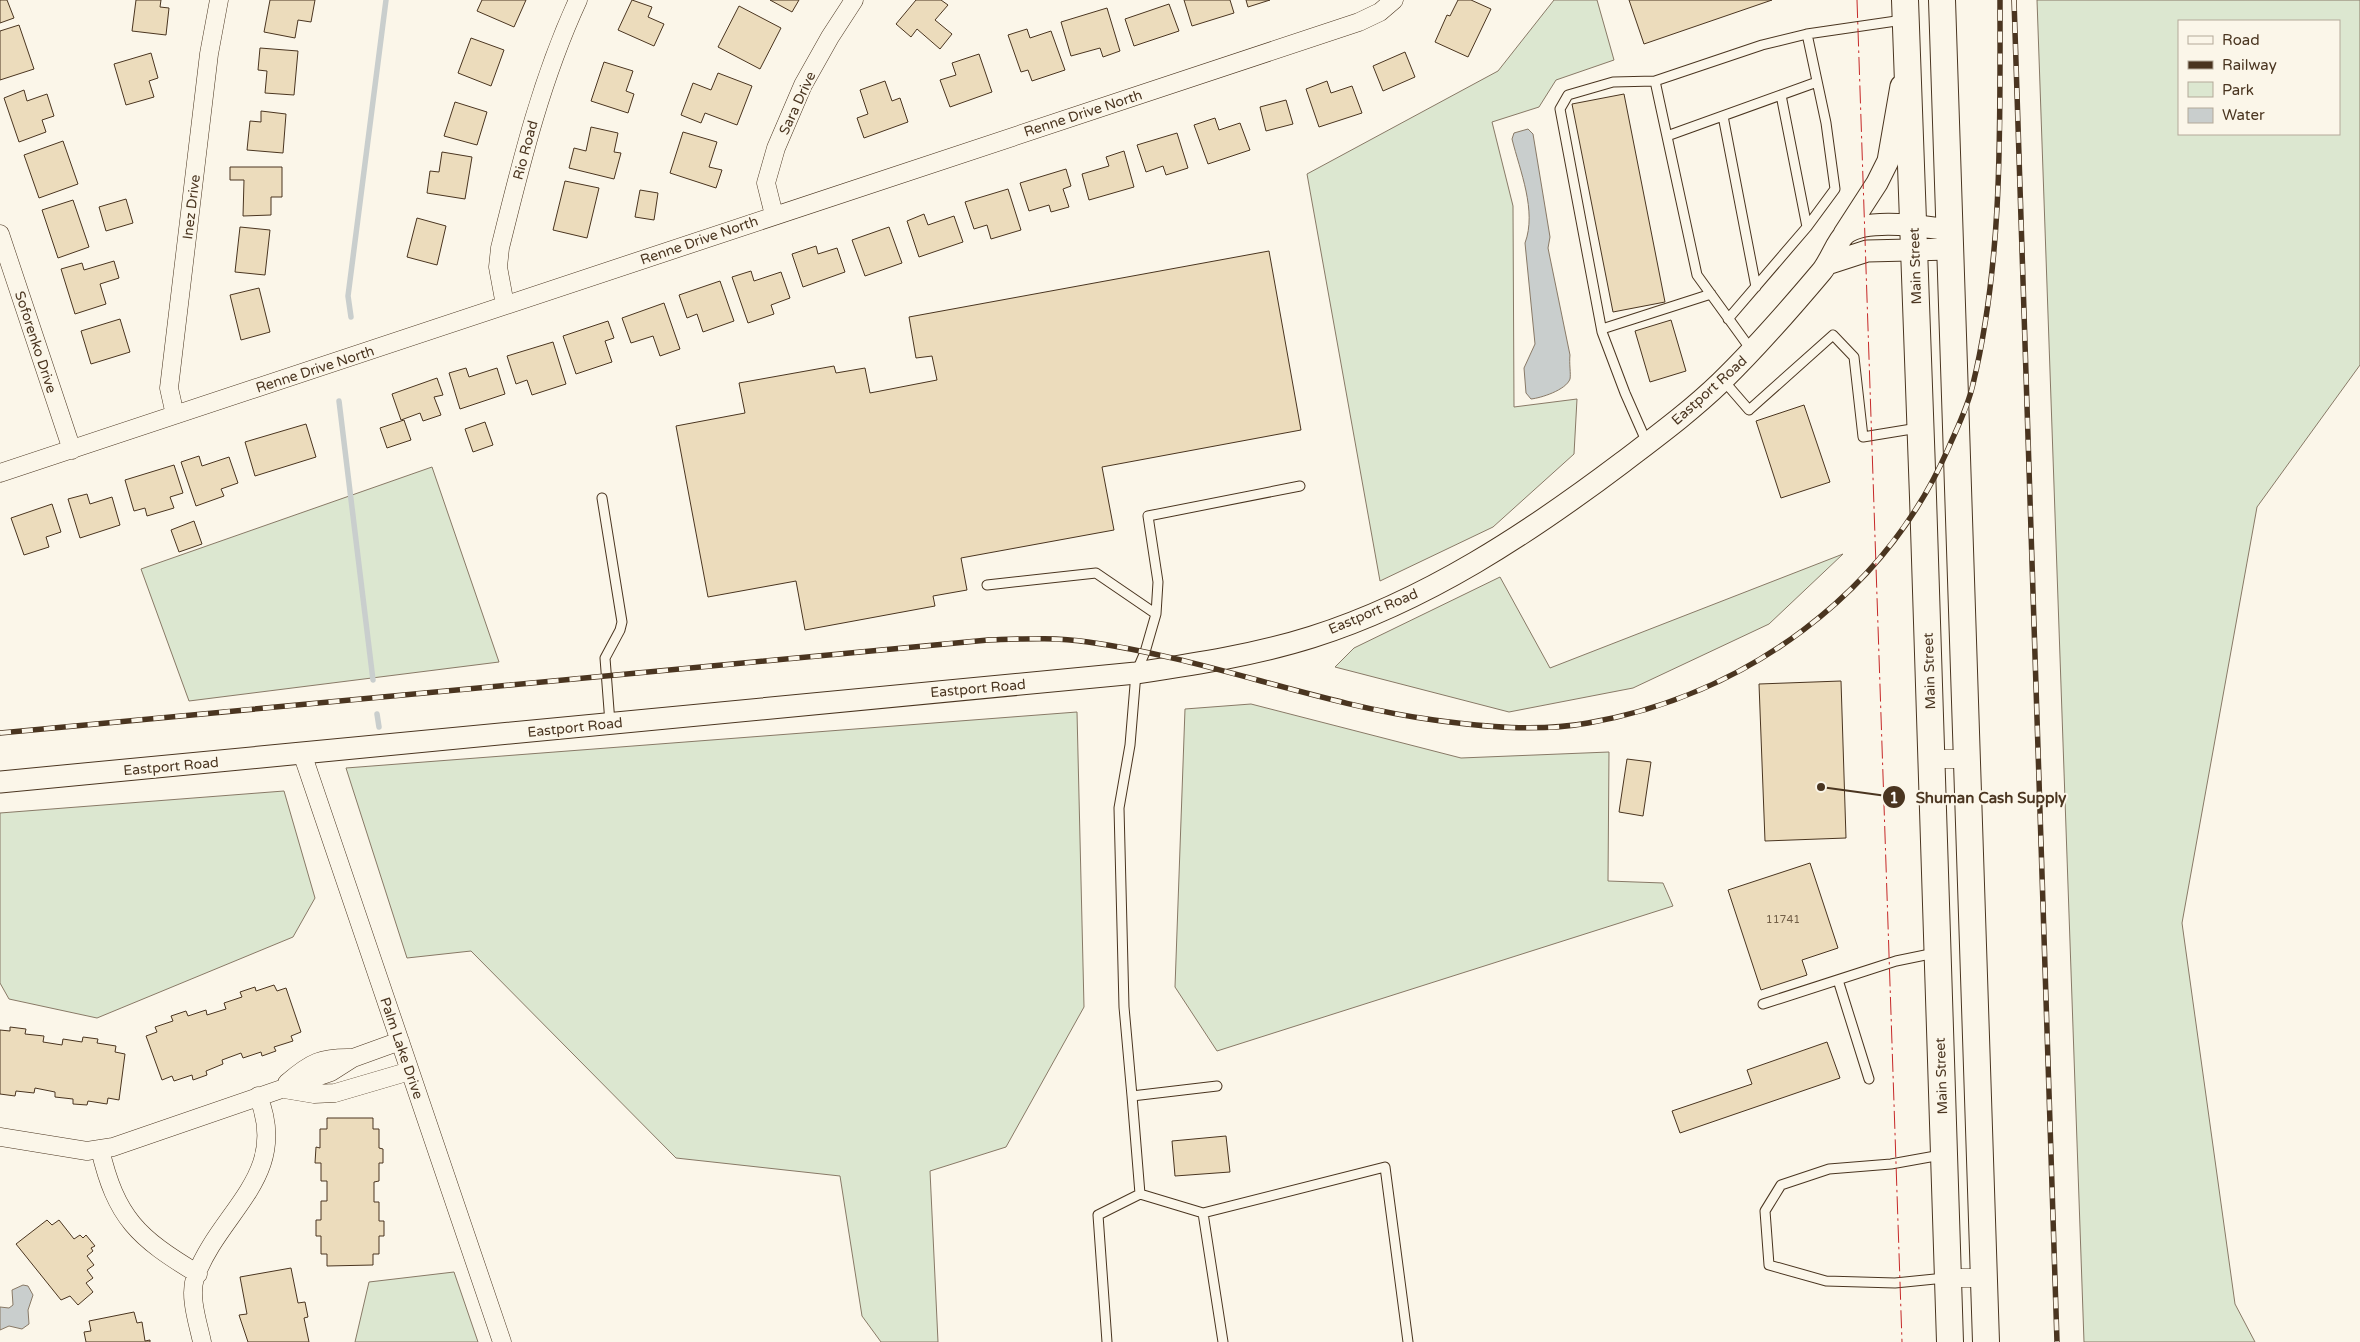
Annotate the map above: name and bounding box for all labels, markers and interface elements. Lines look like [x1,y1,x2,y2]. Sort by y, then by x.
legend [2178,20,2340,135]
text: Road [2222,31,2260,49]
text: Railway [2222,56,2277,74]
street label: Sara Drive [775,69,820,138]
text: Park [2222,81,2254,99]
street label: Renne Drive North [1022,86,1144,141]
text: Water [2222,106,2265,124]
street label: Rio Road [509,119,542,182]
street label: Inez Drive [179,174,204,241]
street label: Renne Drive North [638,212,760,269]
street label: Main Street [1906,227,1925,305]
street label: Soforenko Drive [11,289,60,395]
street label: Renne Drive North [254,342,376,397]
street label: Eastport Road [1668,352,1751,429]
street label: Eastport Road [1326,585,1421,638]
street label: Main Street [1920,632,1939,710]
street label: Eastport Road [930,676,1026,701]
street label: Eastport Road [527,714,623,741]
street label: Eastport Road [123,754,219,779]
callout: Shuman Cash Supply [1881,782,2077,812]
text: 1 [1889,789,1899,807]
text: Shuman Cash Supply [1916,789,2066,808]
house number: 11741 [1766,913,1800,926]
street label: Palm Lake Drive [376,995,427,1101]
street label: Main Street [1932,1037,1951,1115]

